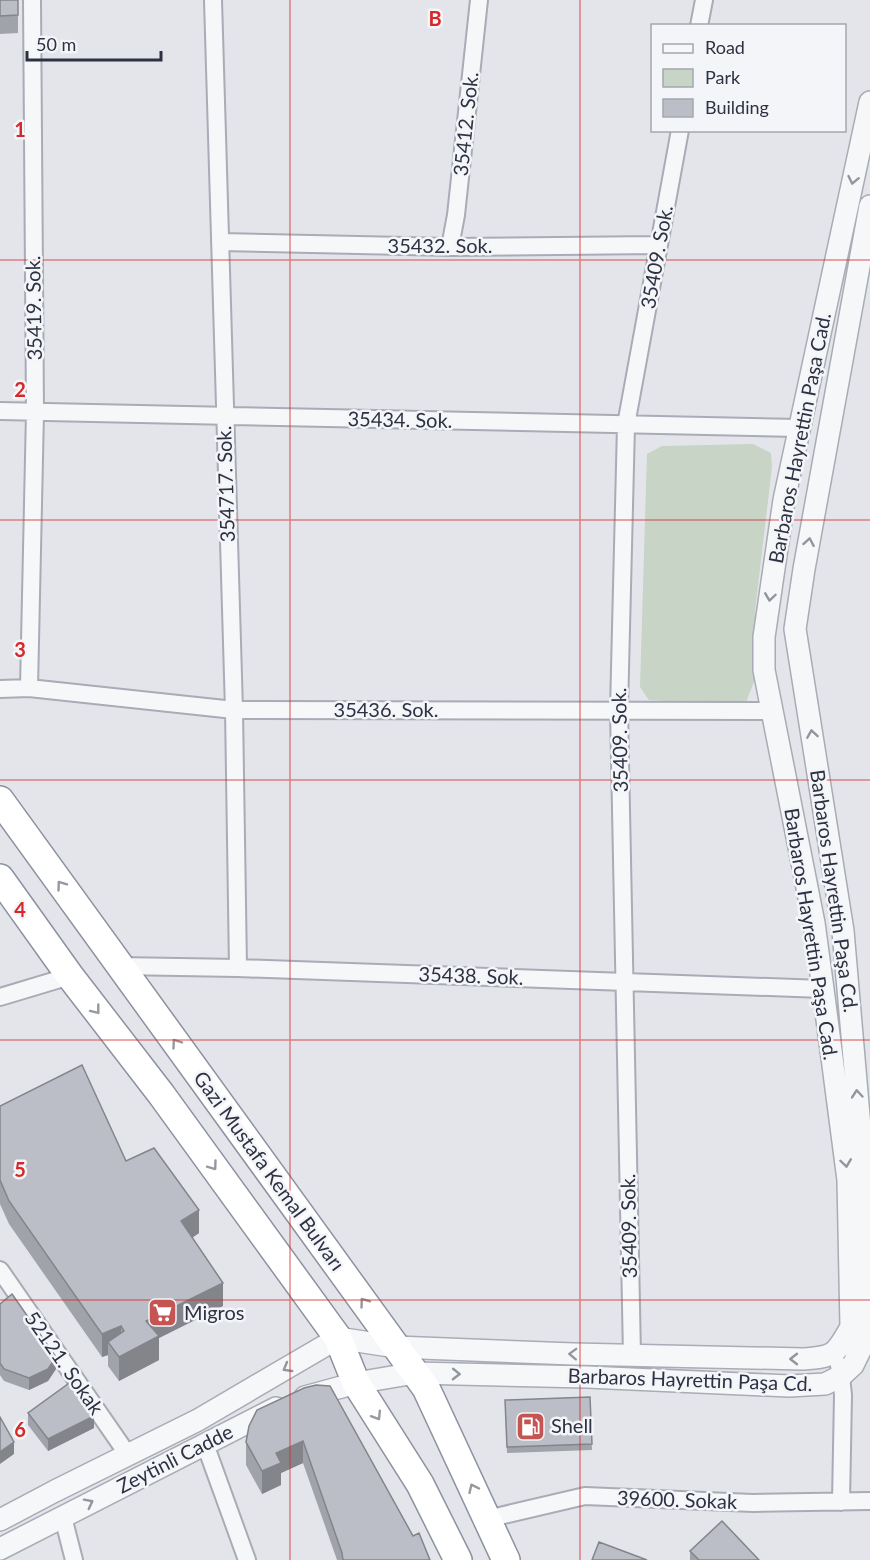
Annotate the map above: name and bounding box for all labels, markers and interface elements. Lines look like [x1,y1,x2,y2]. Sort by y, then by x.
text: B [428,6,442,30]
scale bar [27,24,160,62]
legend [651,24,846,132]
text: 50 m [36,33,76,55]
text: Road [705,36,745,58]
text: Park [705,66,741,88]
street label: 35412. Sok. [448,70,482,177]
text: Building [705,96,769,118]
text: 1 [14,117,26,141]
one-way arrow [847,175,860,185]
street label: 35409. Sok. [635,203,677,311]
street label: 35432. Sok. [388,233,492,257]
street label: 35419. Sok. [20,255,46,361]
street label: Barbaros Hayrettin Paşa Cad. [763,310,835,565]
text: 2 [14,377,26,401]
street label: 35434. Sok. [347,406,453,432]
street label: 354717. Sok. [211,425,239,543]
one-way arrow [802,537,815,547]
one-way arrow [764,593,776,602]
text: 3 [14,637,26,661]
street label: 35409. Sok. [606,687,632,793]
street label: 35436. Sok. [334,697,438,721]
one-way arrow [807,730,819,739]
street label: Barbaros Hayrettin Paşa Cd. [806,768,864,1014]
street label: Barbaros Hayrettin Paşa Cad. [780,806,844,1062]
one-way arrow [57,880,68,891]
text: 4 [14,897,26,921]
street label: 35438. Sok. [418,961,524,989]
one-way arrow [89,1003,100,1014]
one-way arrow [172,1038,183,1049]
street label: Gazi Mustafa Kemal Bulvarı [189,1066,350,1275]
one-way arrow [851,1090,864,1099]
text: 5 [14,1157,26,1181]
one-way arrow [206,1159,217,1170]
one-way arrow [839,1159,851,1168]
street label: 35409. Sok. [615,1173,641,1279]
supermarket icon: Migros [147,1297,179,1329]
one-way arrow [360,1298,371,1309]
place label: Migros [184,1300,245,1324]
street label: 52121. Sokak [21,1306,110,1419]
one-way arrow [569,1348,578,1360]
one-way arrow [789,1353,798,1365]
one-way arrow [283,1361,294,1372]
street label: Barbaros Hayrettin Paşa Cd. [567,1363,813,1395]
one-way arrow [451,1368,460,1380]
one-way arrow [369,1410,381,1420]
fuel station icon: Shell [514,1410,546,1442]
place label: Shell [551,1413,593,1437]
text: 6 [14,1417,26,1441]
street label: Zeytinli Cadde [113,1419,236,1498]
one-way arrow [468,1484,480,1495]
street label: 39600. Sokak [617,1485,738,1513]
one-way arrow [83,1499,94,1511]

